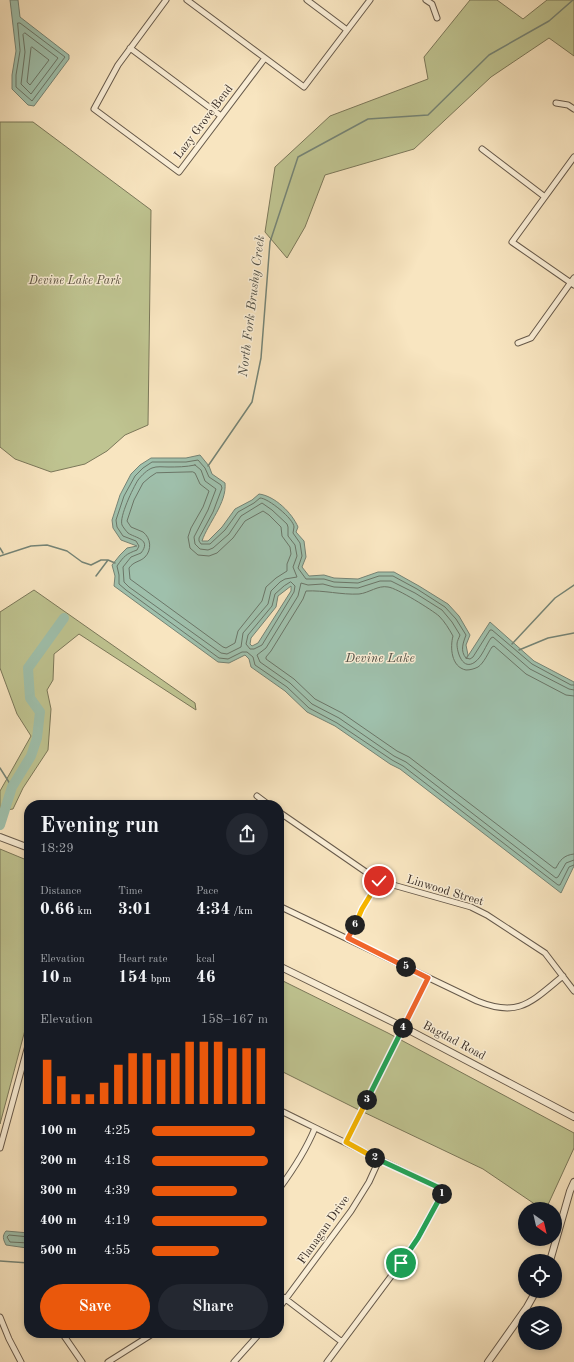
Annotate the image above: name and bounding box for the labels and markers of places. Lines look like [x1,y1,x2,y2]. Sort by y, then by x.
pin [362,864,396,898]
pin: 6 [345,915,365,935]
pin: 5 [396,957,416,977]
pin: 4 [393,1018,413,1038]
pin: 3 [357,1090,377,1110]
pin: 2 [365,1148,385,1168]
pin: 1 [432,1184,452,1204]
pin [384,1246,418,1280]

